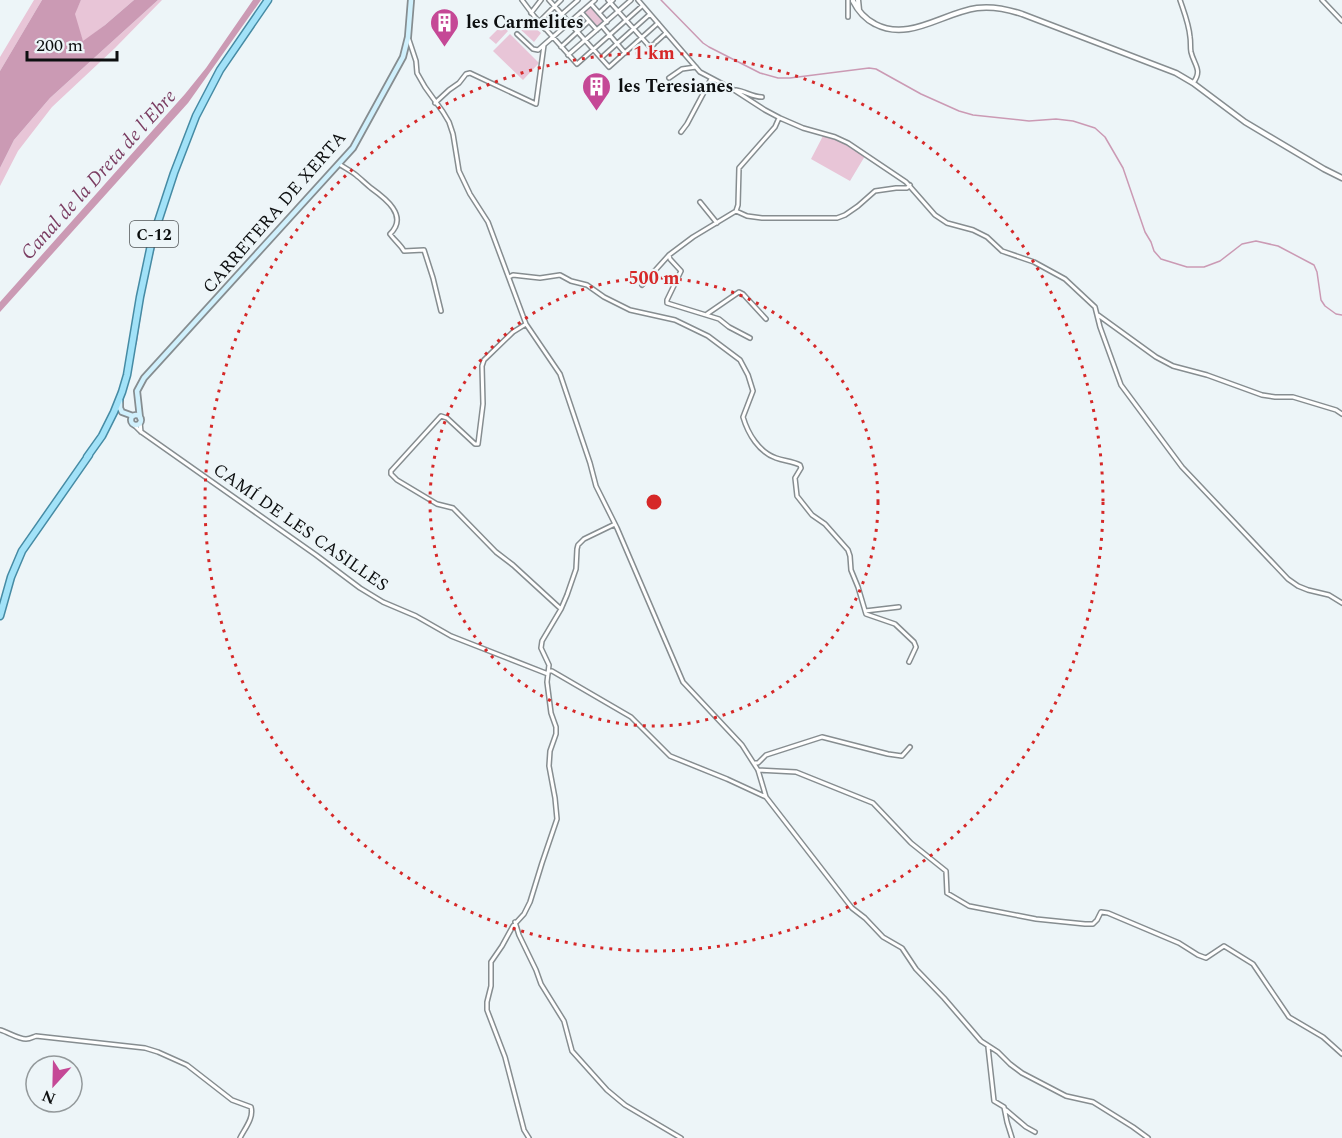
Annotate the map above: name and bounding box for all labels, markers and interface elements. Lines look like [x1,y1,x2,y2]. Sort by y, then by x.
building icon: les Carmelites [429,6,461,48]
place label: les Carmelites [466,9,584,36]
scale bar [27,24,117,62]
text: 200 m [36,32,83,59]
text: 1 km [633,40,675,67]
building icon: les Teresianes [581,70,613,112]
place label: les Teresianes [618,73,733,100]
water label: Canal de la Dreta de l'Ebre [14,82,184,267]
street label: CARRETERA DE XERTA [196,125,353,300]
road number: C-12 [130,221,178,247]
text: 500 m [628,265,680,292]
street label: CAMÍ DE LES CASILLES [208,457,394,598]
centre of rings [644,492,664,512]
north arrow [24,1054,84,1114]
text: N [38,1083,59,1111]

